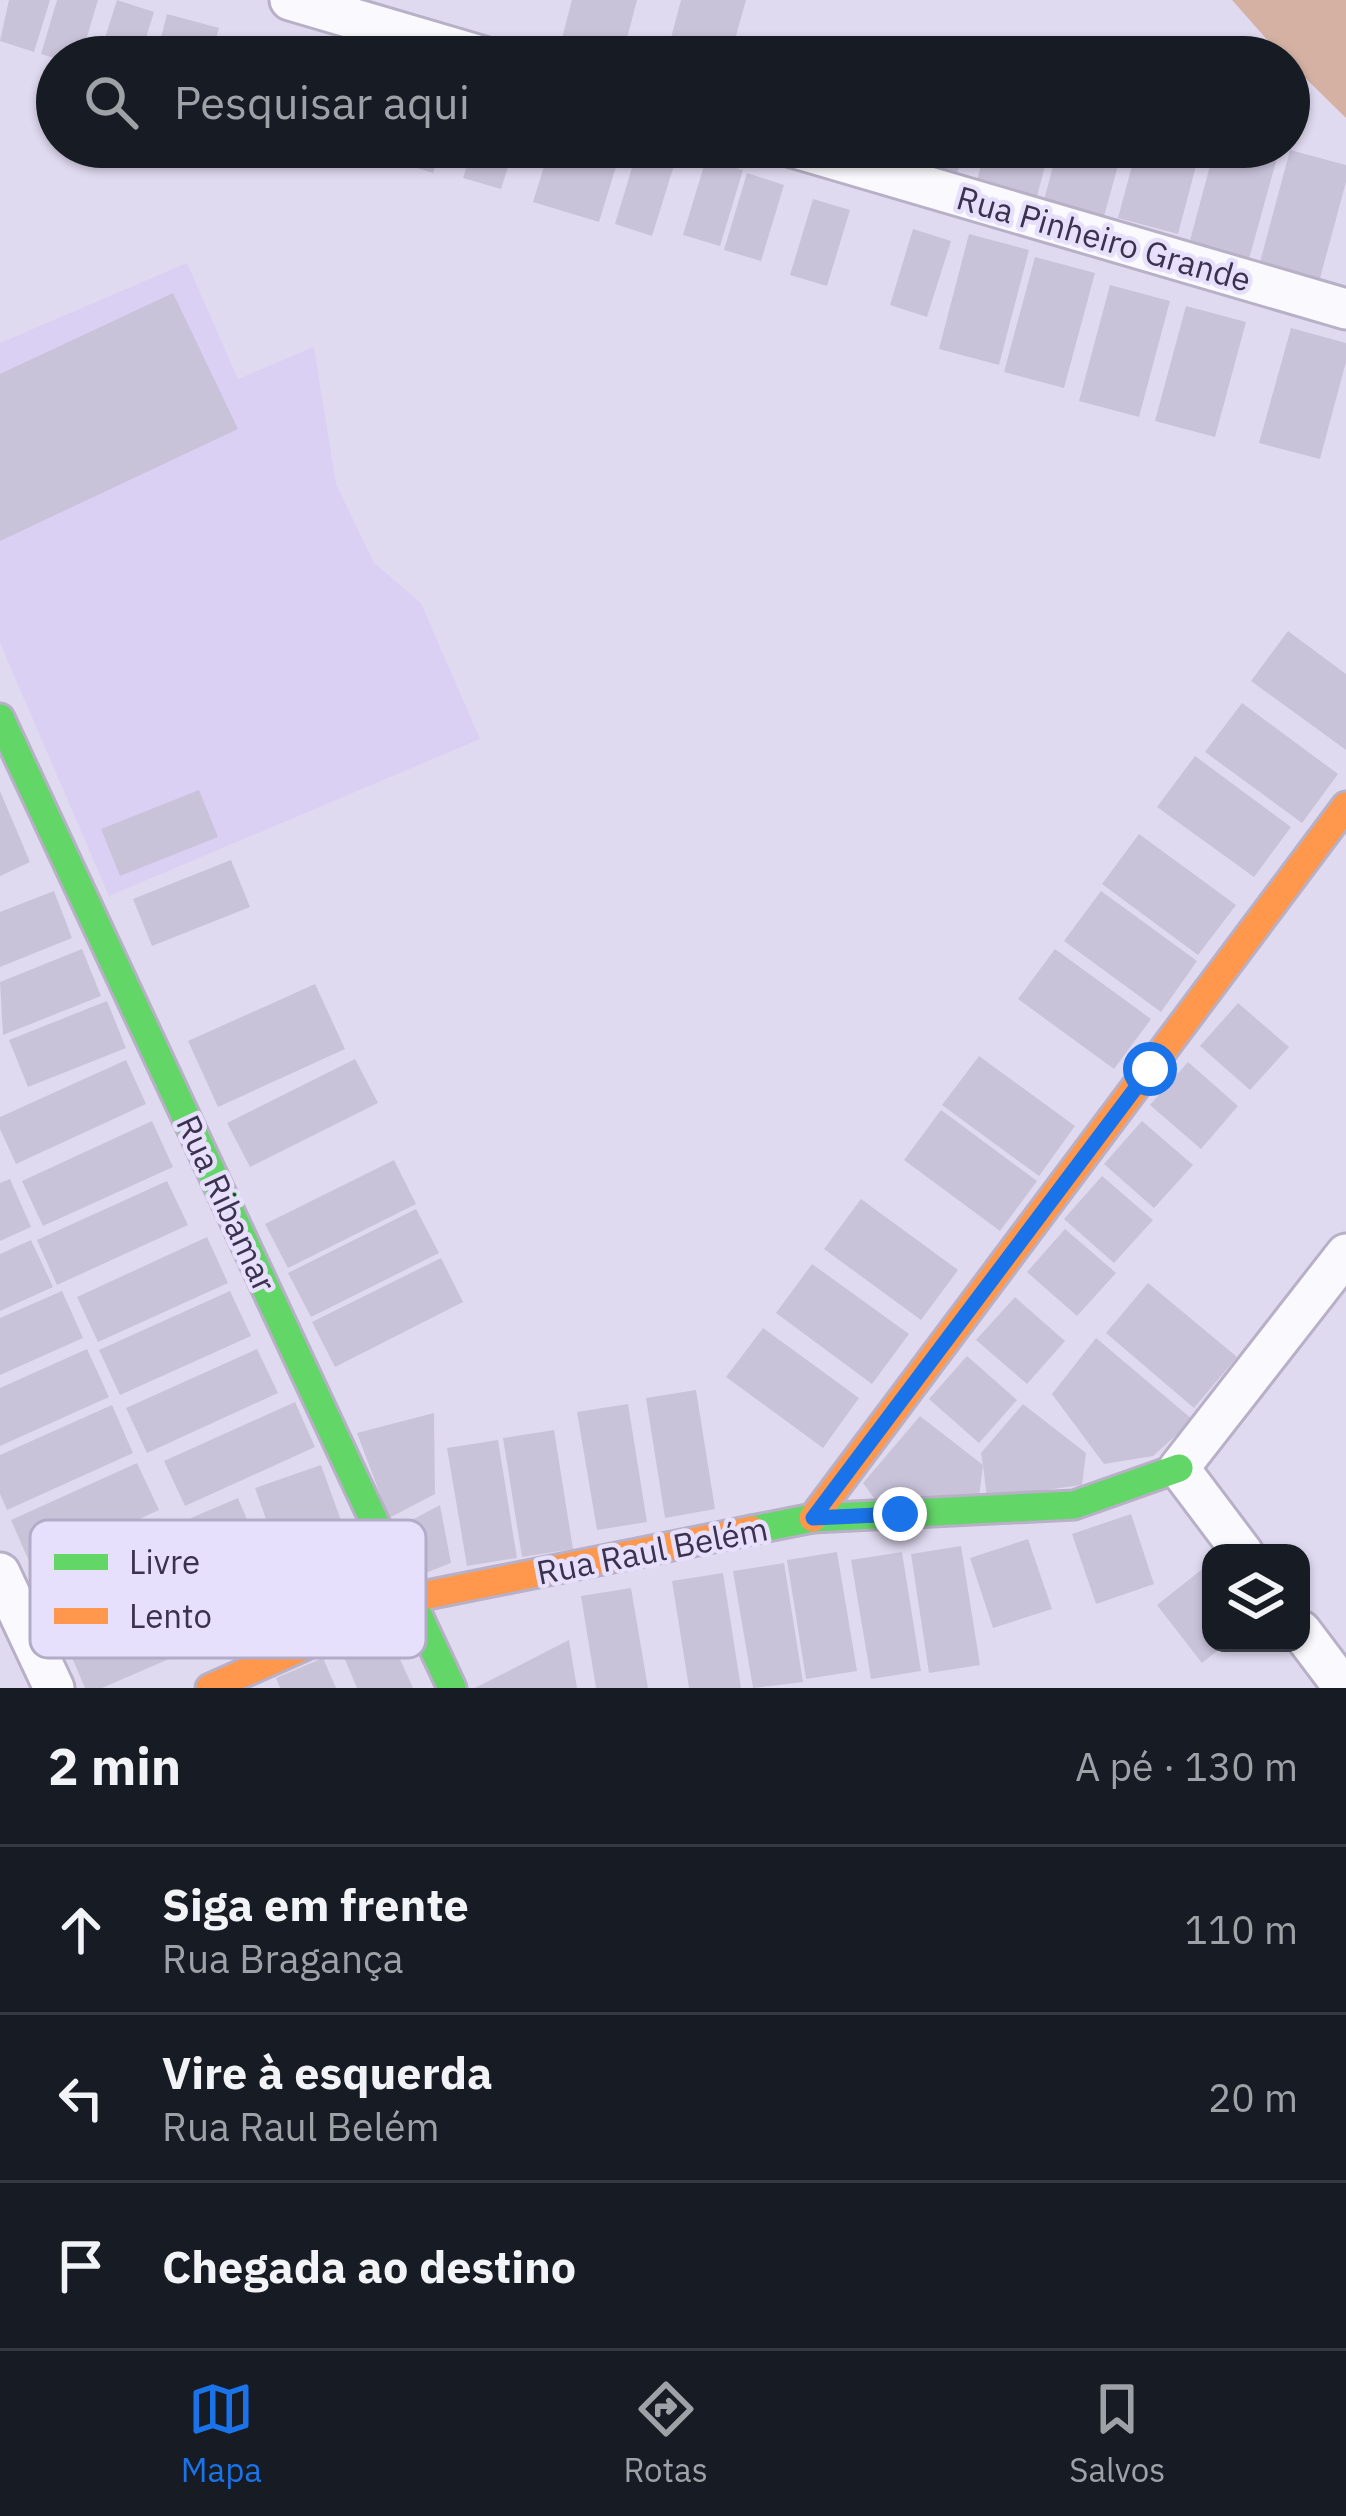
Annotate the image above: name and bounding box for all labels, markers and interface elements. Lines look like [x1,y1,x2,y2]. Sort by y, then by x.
search box [36,36,1310,168]
icon: search [78,69,144,135]
text: Pesquisar aqui [174,73,470,131]
street label: Rua Pinheiro Grande [952,175,1256,301]
route start [1123,1042,1177,1096]
street label: Rua Ribamar [167,1108,287,1298]
route end [873,1487,927,1541]
street label: Rua Raul Belém [533,1506,771,1594]
legend [30,1520,426,1658]
text: Livre [129,1540,200,1583]
map controls [1202,1544,1310,1652]
button: layers [1202,1544,1310,1652]
text: Lento [129,1594,212,1637]
text: 2 min [48,1733,181,1799]
text: A pé · 130 m [1075,1741,1298,1792]
text: Siga em frente [162,1875,469,1933]
icon: ahead [48,1897,114,1963]
text: 110 m [1185,1904,1298,1955]
text: Rua Bragança [162,1933,404,1984]
text: Vire à esquerda [162,2043,493,2101]
icon: left [48,2065,114,2131]
text: 20 m [1208,2072,1298,2123]
text: Rua Raul Belém [162,2101,439,2152]
icon: arrive [48,2233,114,2299]
text: Chegada ao destino [162,2237,576,2295]
tab: Mapa [181,2376,262,2491]
tab: Rotas [623,2376,708,2491]
tab: Salvos [1069,2376,1165,2491]

